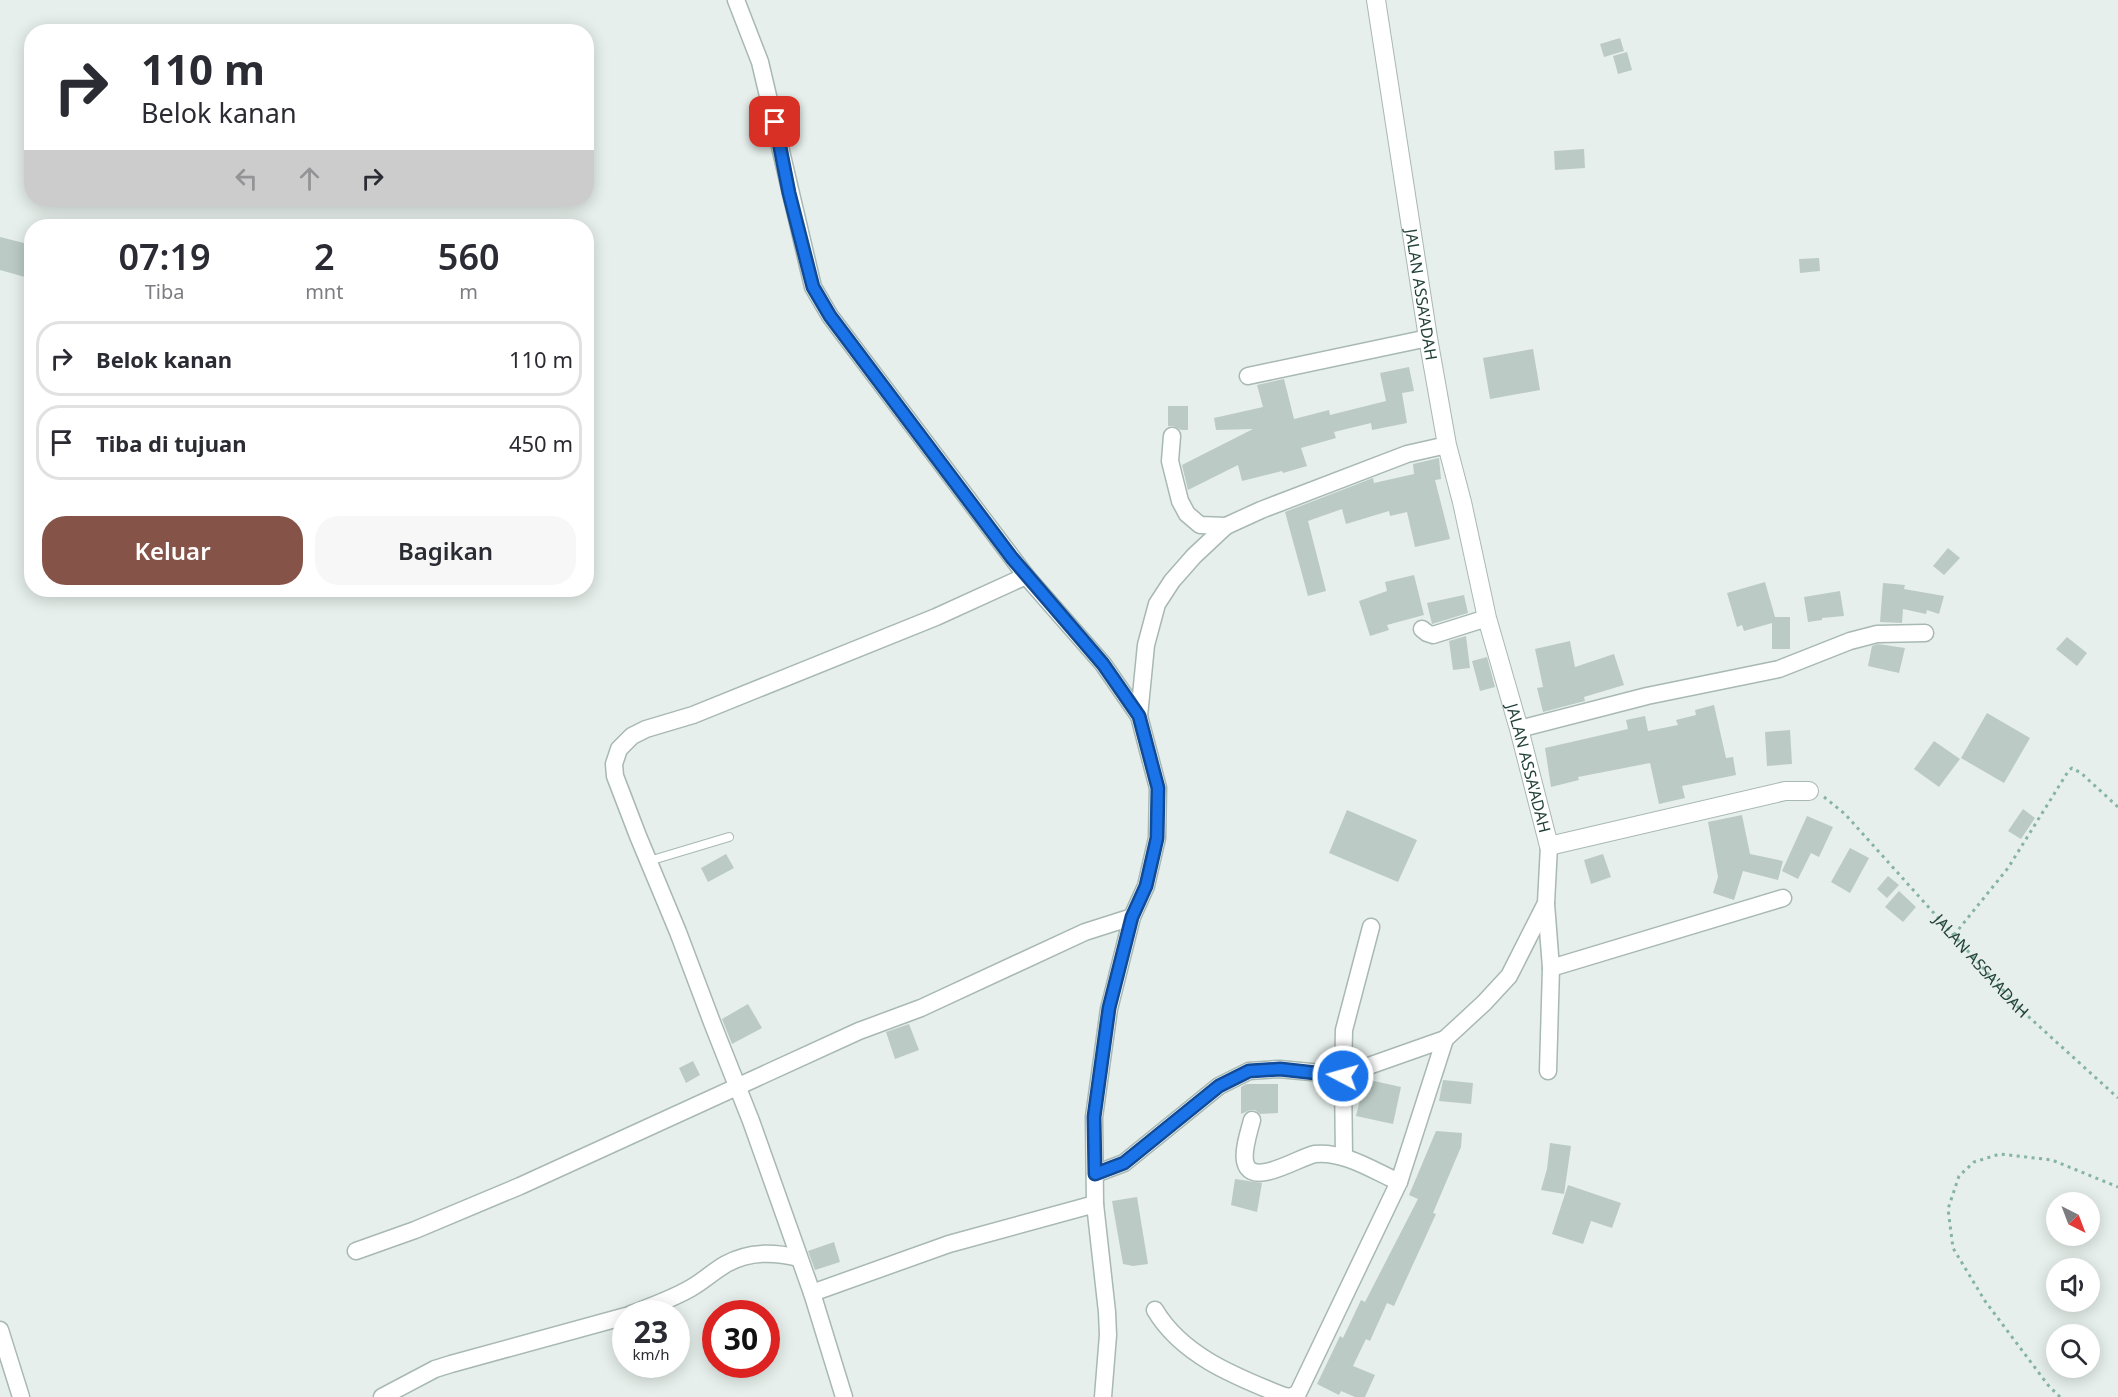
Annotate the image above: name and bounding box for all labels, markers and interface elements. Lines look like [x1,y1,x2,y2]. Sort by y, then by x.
text: 110 m [141,40,265,97]
icon: right [42,48,120,126]
text: Belok kanan [141,94,297,131]
pin [749,96,800,147]
icon: arrive [758,105,791,138]
icon: left [230,162,263,195]
icon: ahead [293,162,326,195]
icon: right [356,162,389,195]
street label: JALAN ASSA'ADAH [1400,225,1443,362]
text: 07:19 [118,232,211,281]
text: 2 [314,232,335,281]
text: 560 [438,232,500,281]
text: Tiba [145,278,184,305]
text: mnt [305,278,343,305]
text: m [459,278,478,305]
icon: right [45,342,78,375]
text: Belok kanan [96,344,232,374]
text: 110 m [509,344,573,374]
icon: arrive [45,426,78,459]
text: Tiba di tujuan [96,428,246,458]
text: 450 m [509,428,573,458]
button: Keluar [42,516,303,585]
button: Bagikan [315,516,576,585]
street label: JALAN ASSA'ADAH [1501,699,1556,835]
street label: JALAN ASSA'ADAH [1927,908,2034,1023]
position arrow [1311,1044,1375,1108]
north arrow [2046,1192,2100,1246]
map controls [2046,1192,2100,1378]
button: sound [2046,1258,2100,1312]
speed limit sign: 30 [702,1300,780,1378]
text: 23 [634,1311,668,1352]
button: search [2046,1324,2100,1378]
text: km/h [633,1344,669,1364]

